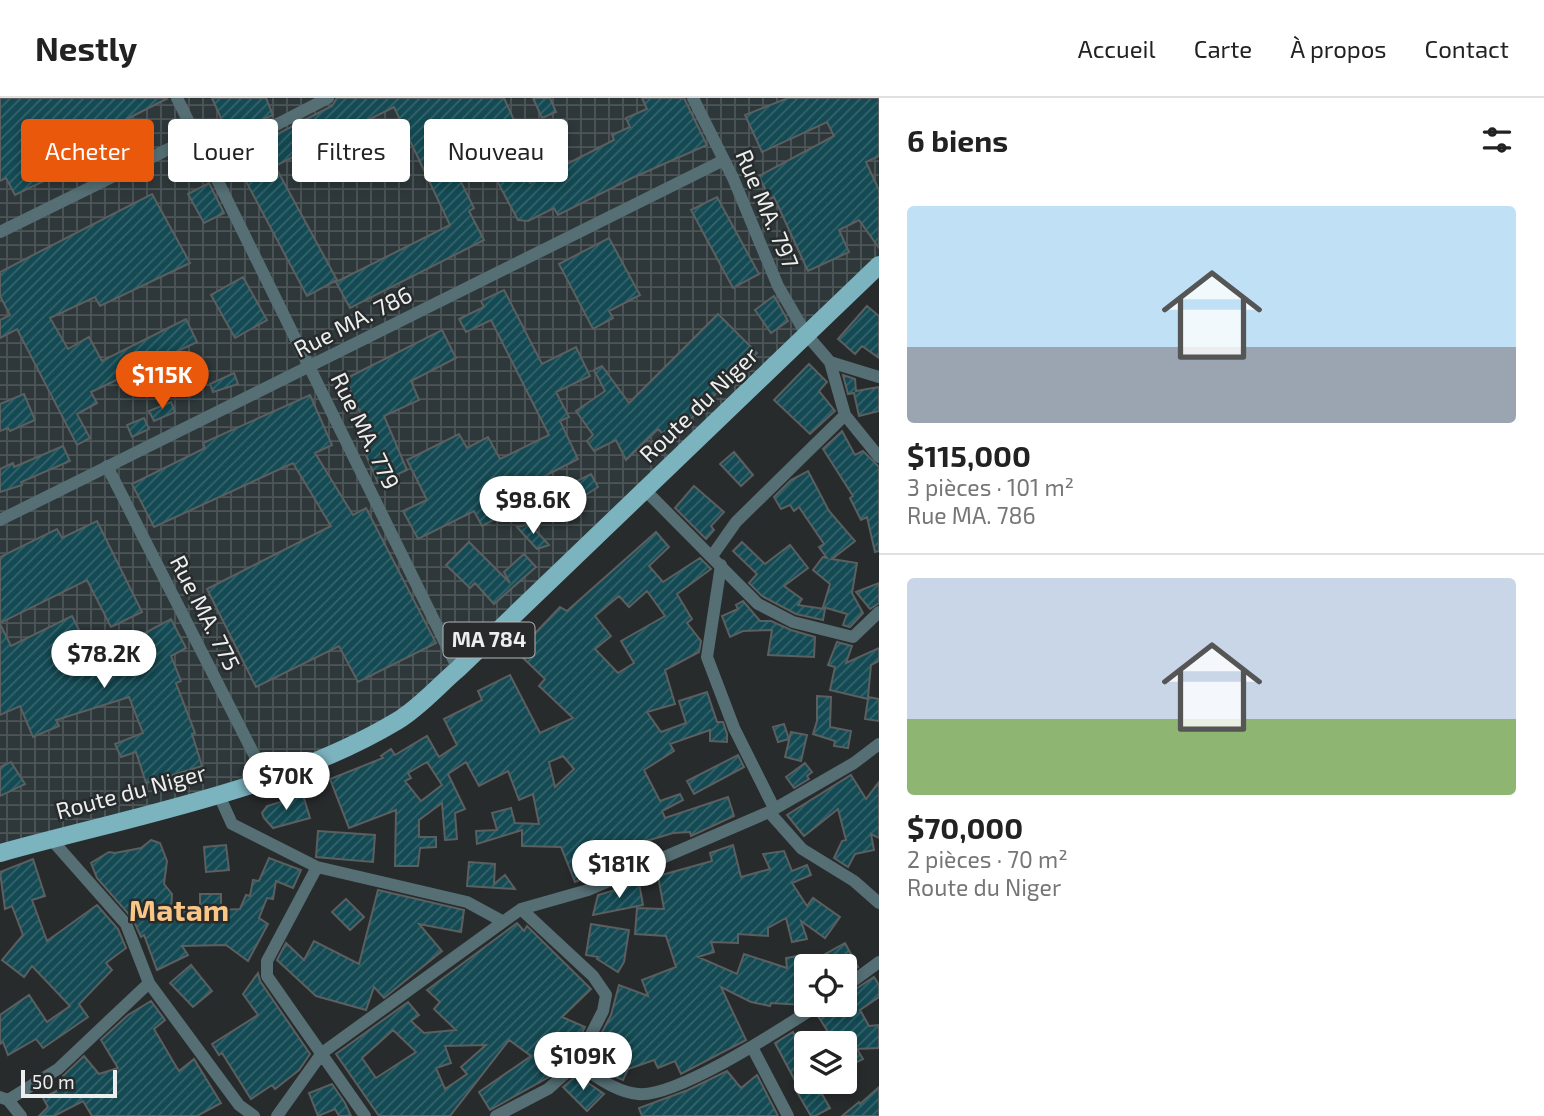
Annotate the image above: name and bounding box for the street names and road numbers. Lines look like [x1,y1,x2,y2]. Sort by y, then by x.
street label: Rue MA. 797 [730,145,806,272]
street label: Rue MA. 786 [289,279,416,363]
street label: Route du Niger [633,341,763,468]
street label: Rue MA. 779 [326,368,406,493]
street label: Rue MA. 775 [165,550,247,675]
road number: MA 784 [444,622,534,658]
street label: Route du Niger [53,758,209,825]

